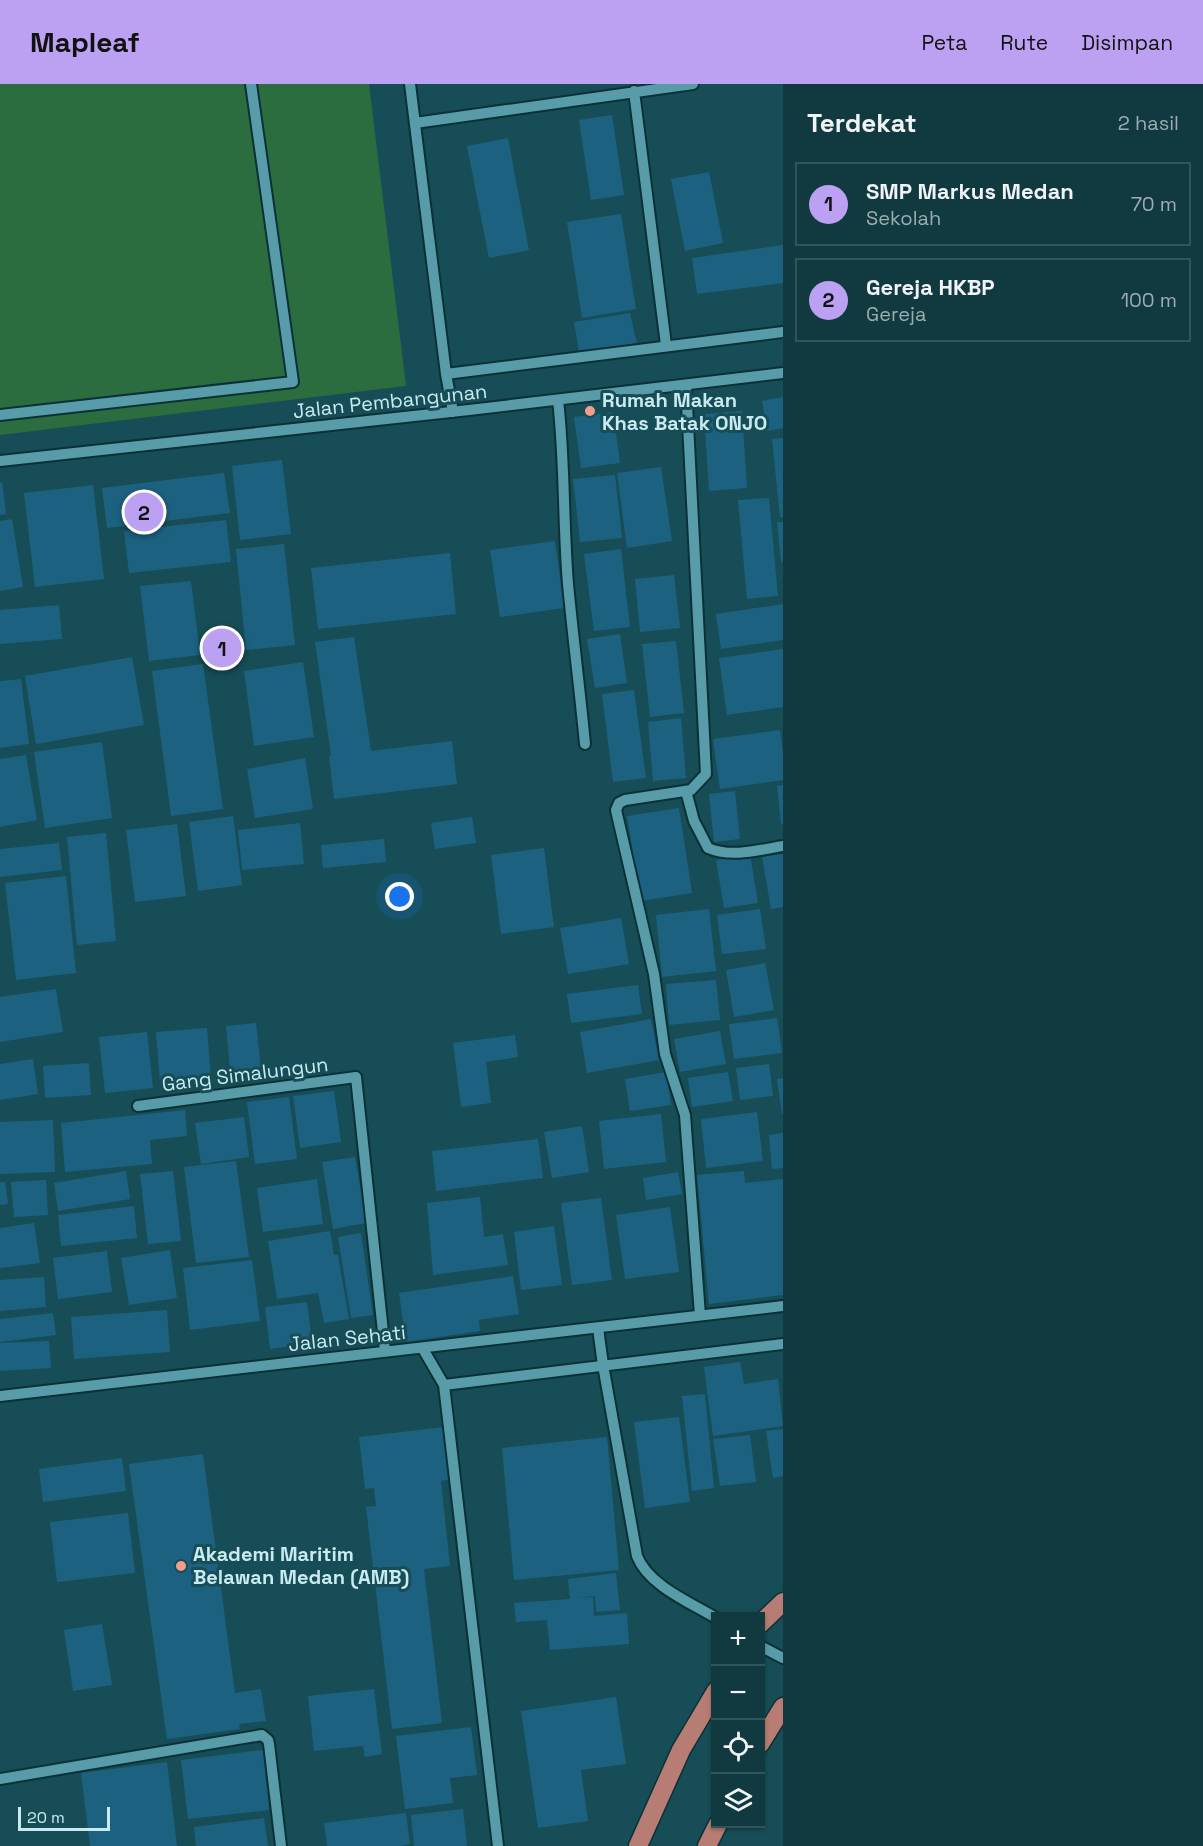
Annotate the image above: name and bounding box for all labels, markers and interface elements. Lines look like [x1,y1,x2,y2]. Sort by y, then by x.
text: Mapleaf [30,24,140,60]
text: Peta [921,29,967,56]
text: Rute [1000,29,1048,56]
text: Disimpan [1081,29,1173,56]
text: Terdekat [807,106,917,140]
text: 2 hasil [1118,110,1179,136]
text: SMP Markus Medan [866,177,1074,205]
text: 1 [824,191,833,217]
text: 70 m [1131,191,1177,217]
text: Sekolah [866,205,941,231]
text: Gereja HKBP [866,273,995,301]
text: 2 [823,287,834,313]
text: 100 m [1121,287,1177,313]
text: Gereja [866,301,927,327]
street label: Jalan Pembangunan [292,378,488,424]
place label: Rumah Makan Khas Batak ONJO [602,387,767,436]
marker: Rumah Makan Khas Batak ONJO [583,404,597,418]
pin: 2 [124,490,164,534]
pin: 1 [202,626,242,670]
your location [385,882,414,911]
street label: Gang Simalungun [160,1051,330,1097]
street label: Jalan Sehati [287,1319,407,1357]
place label: Akademi Maritim Belawan Medan (AMB) [193,1541,409,1590]
marker: Akademi Maritim Belawan Medan (AMB) [174,1559,188,1573]
map controls [711,1612,765,1828]
button: + [711,1612,765,1666]
button: − [711,1666,765,1720]
button: locate [711,1720,765,1774]
button: layers [711,1774,765,1828]
scale bar [18,1804,110,1832]
text: 20 m [27,1807,65,1828]

